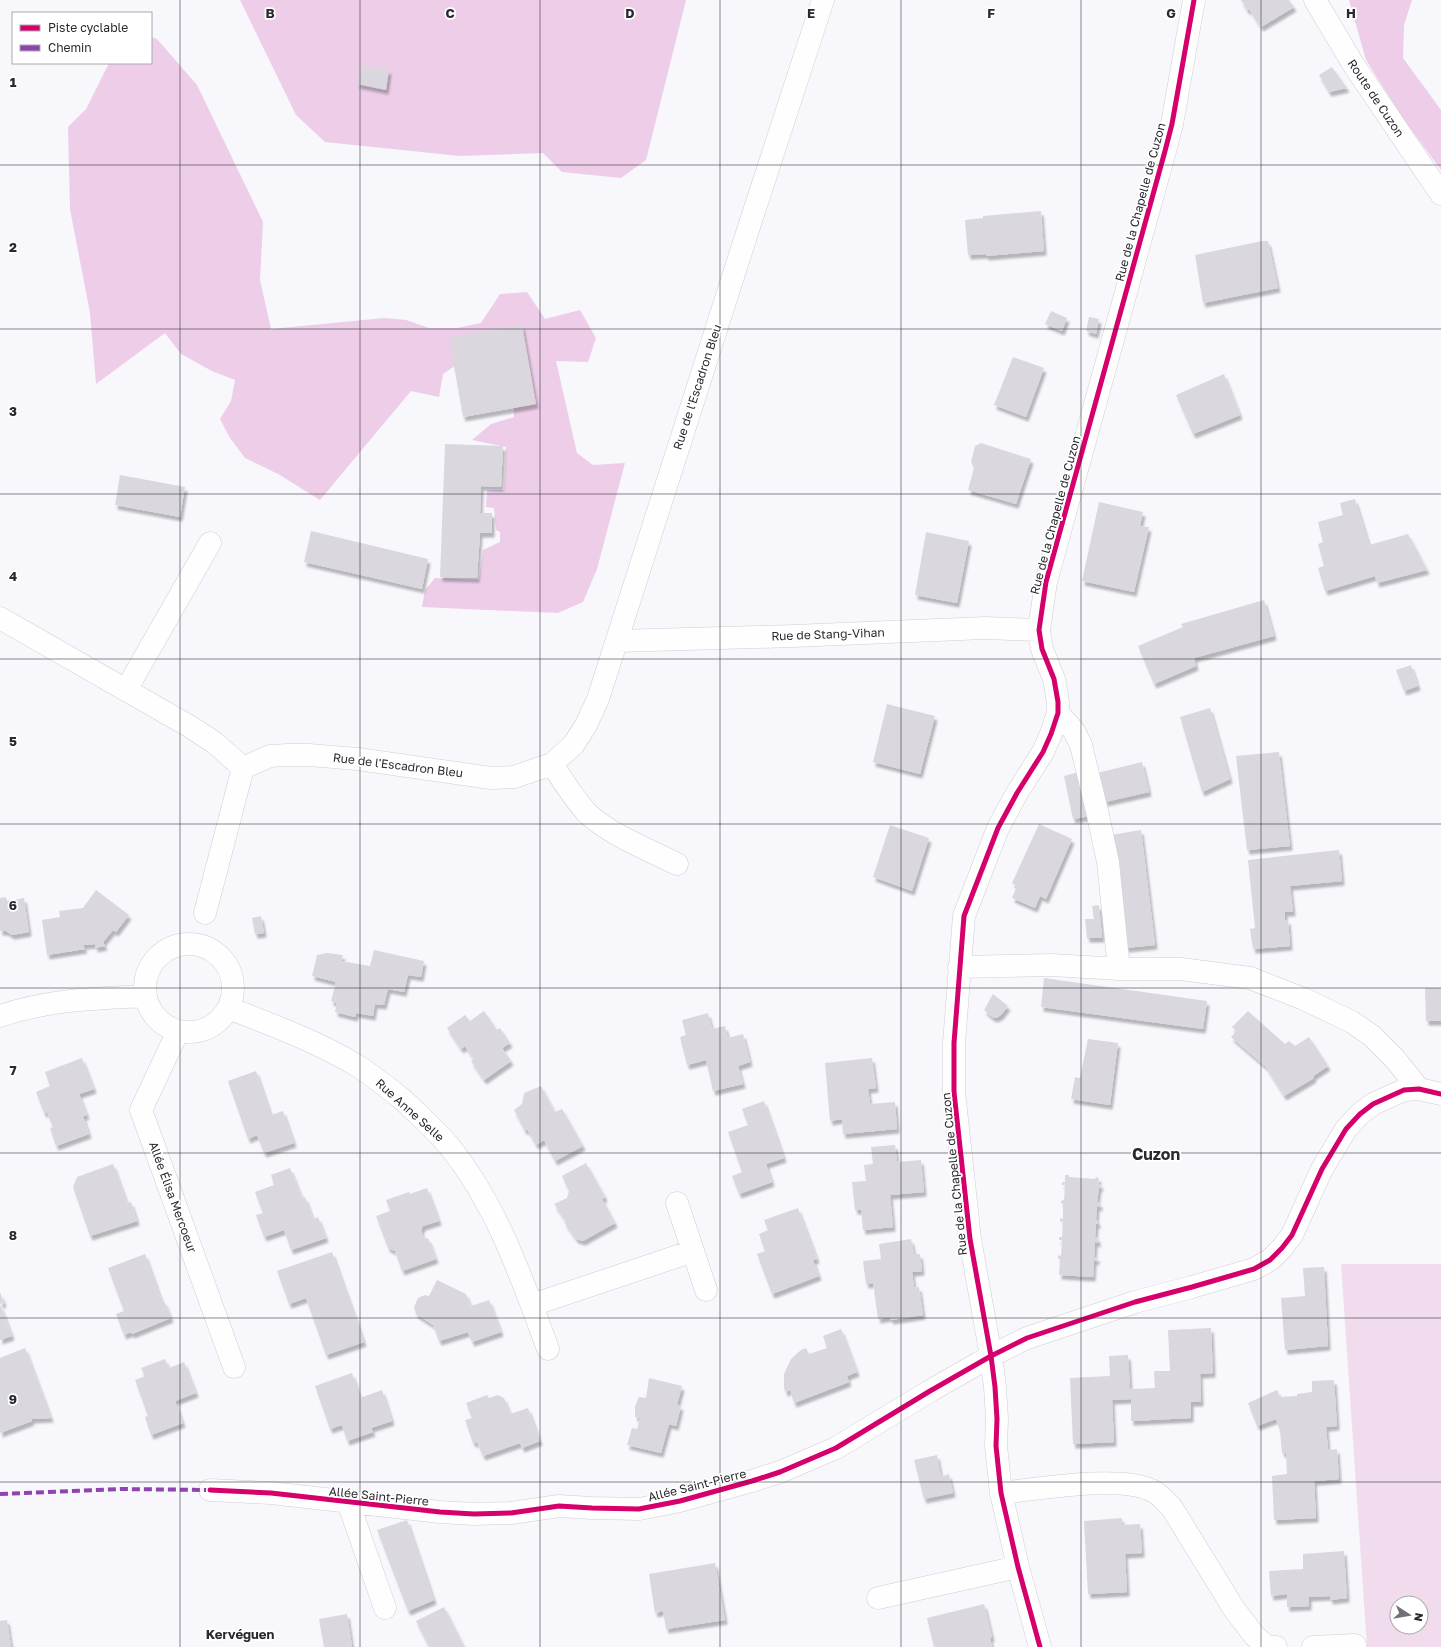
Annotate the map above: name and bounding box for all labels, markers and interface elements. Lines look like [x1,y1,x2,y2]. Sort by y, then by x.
text: B [265,5,275,21]
text: C [445,5,455,21]
text: D [625,5,635,21]
text: E [807,5,815,21]
text: F [987,5,995,21]
text: G [1166,5,1176,21]
text: H [1346,5,1356,21]
legend [12,12,152,64]
text: Piste cyclable [48,20,128,35]
text: Chemin [48,40,92,55]
street label: Route de Cuzon [1344,56,1408,140]
text: 1 [10,74,17,90]
street label: Rue de la Chapelle de Cuzon [1112,121,1168,283]
text: 2 [9,239,17,255]
street label: Rue de l'Escadron Bleu [670,322,724,452]
text: 3 [9,403,17,419]
street label: Rue de la Chapelle de Cuzon [1027,434,1083,596]
text: 4 [9,568,17,584]
street label: Rue de Stang-Vihan [771,625,885,643]
text: 5 [9,733,17,749]
street label: Rue de l'Escadron Bleu [332,750,464,780]
text: 6 [9,897,17,913]
text: 7 [9,1062,17,1078]
street label: Rue Anne Selle [373,1075,447,1145]
street label: Rue de la Chapelle de Cuzon [938,1092,970,1256]
street label: Allée Élisa Mercoeur [146,1139,200,1255]
district label: Cuzon [1132,1144,1180,1164]
text: 8 [9,1227,17,1243]
text: 9 [9,1391,17,1407]
street label: Allée Saint-Pierre [646,1466,748,1504]
street label: Allée Saint-Pierre [328,1483,430,1509]
north arrow [1389,1595,1429,1635]
text: N [1412,1612,1426,1623]
district label: Kervéguen [206,1626,274,1642]

